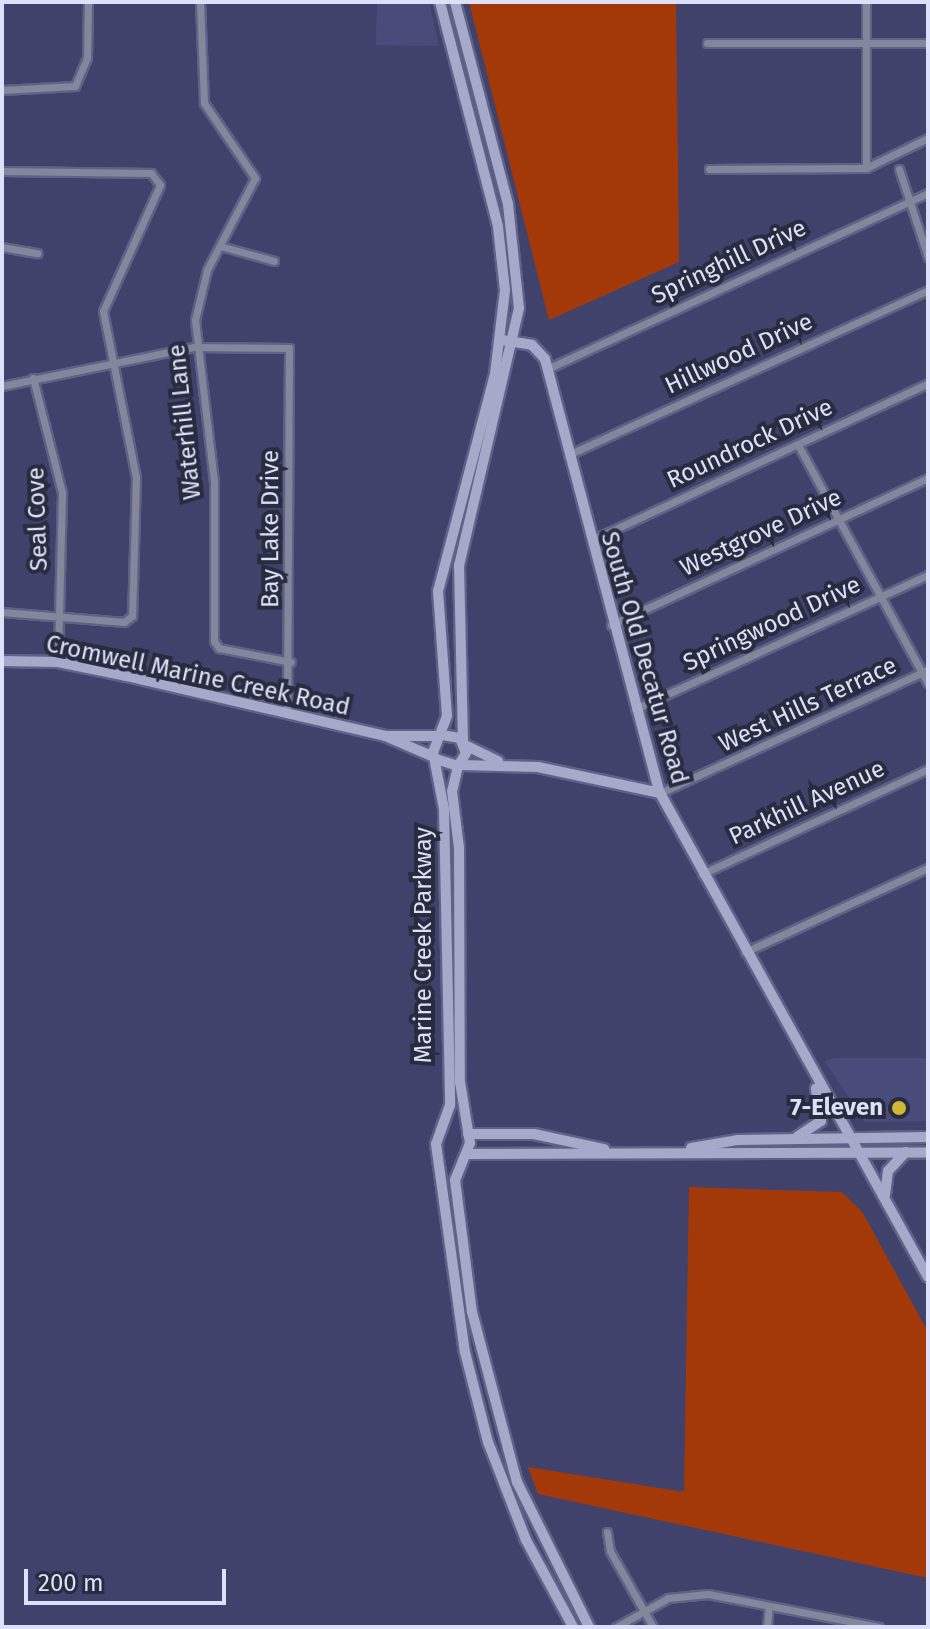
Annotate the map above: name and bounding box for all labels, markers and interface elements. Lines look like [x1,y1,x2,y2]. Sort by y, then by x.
street label: Springhill Drive [647,214,811,310]
street label: Hillwood Drive [661,307,817,401]
street label: Waterhill Lane [163,343,207,501]
street label: Roundrock Drive [663,393,837,495]
street label: Bay Lake Drive [257,450,285,608]
street label: Seal Cove [22,467,54,571]
street label: Westgrove Drive [676,483,846,583]
street label: South Old Decatur Road [594,529,694,787]
street label: Springwood Drive [679,570,865,678]
street label: Cromwell Marine Creek Road [43,630,353,722]
street label: West Hills Terrace [715,651,901,759]
street label: Parkhill Avenue [725,754,889,852]
street label: Marine Creek Parkway [410,827,438,1063]
place label: 7-Eleven [790,1094,883,1122]
marker: 7-Eleven [890,1099,908,1117]
scale bar [28,1553,230,1603]
text: 200 m [38,1569,104,1597]

